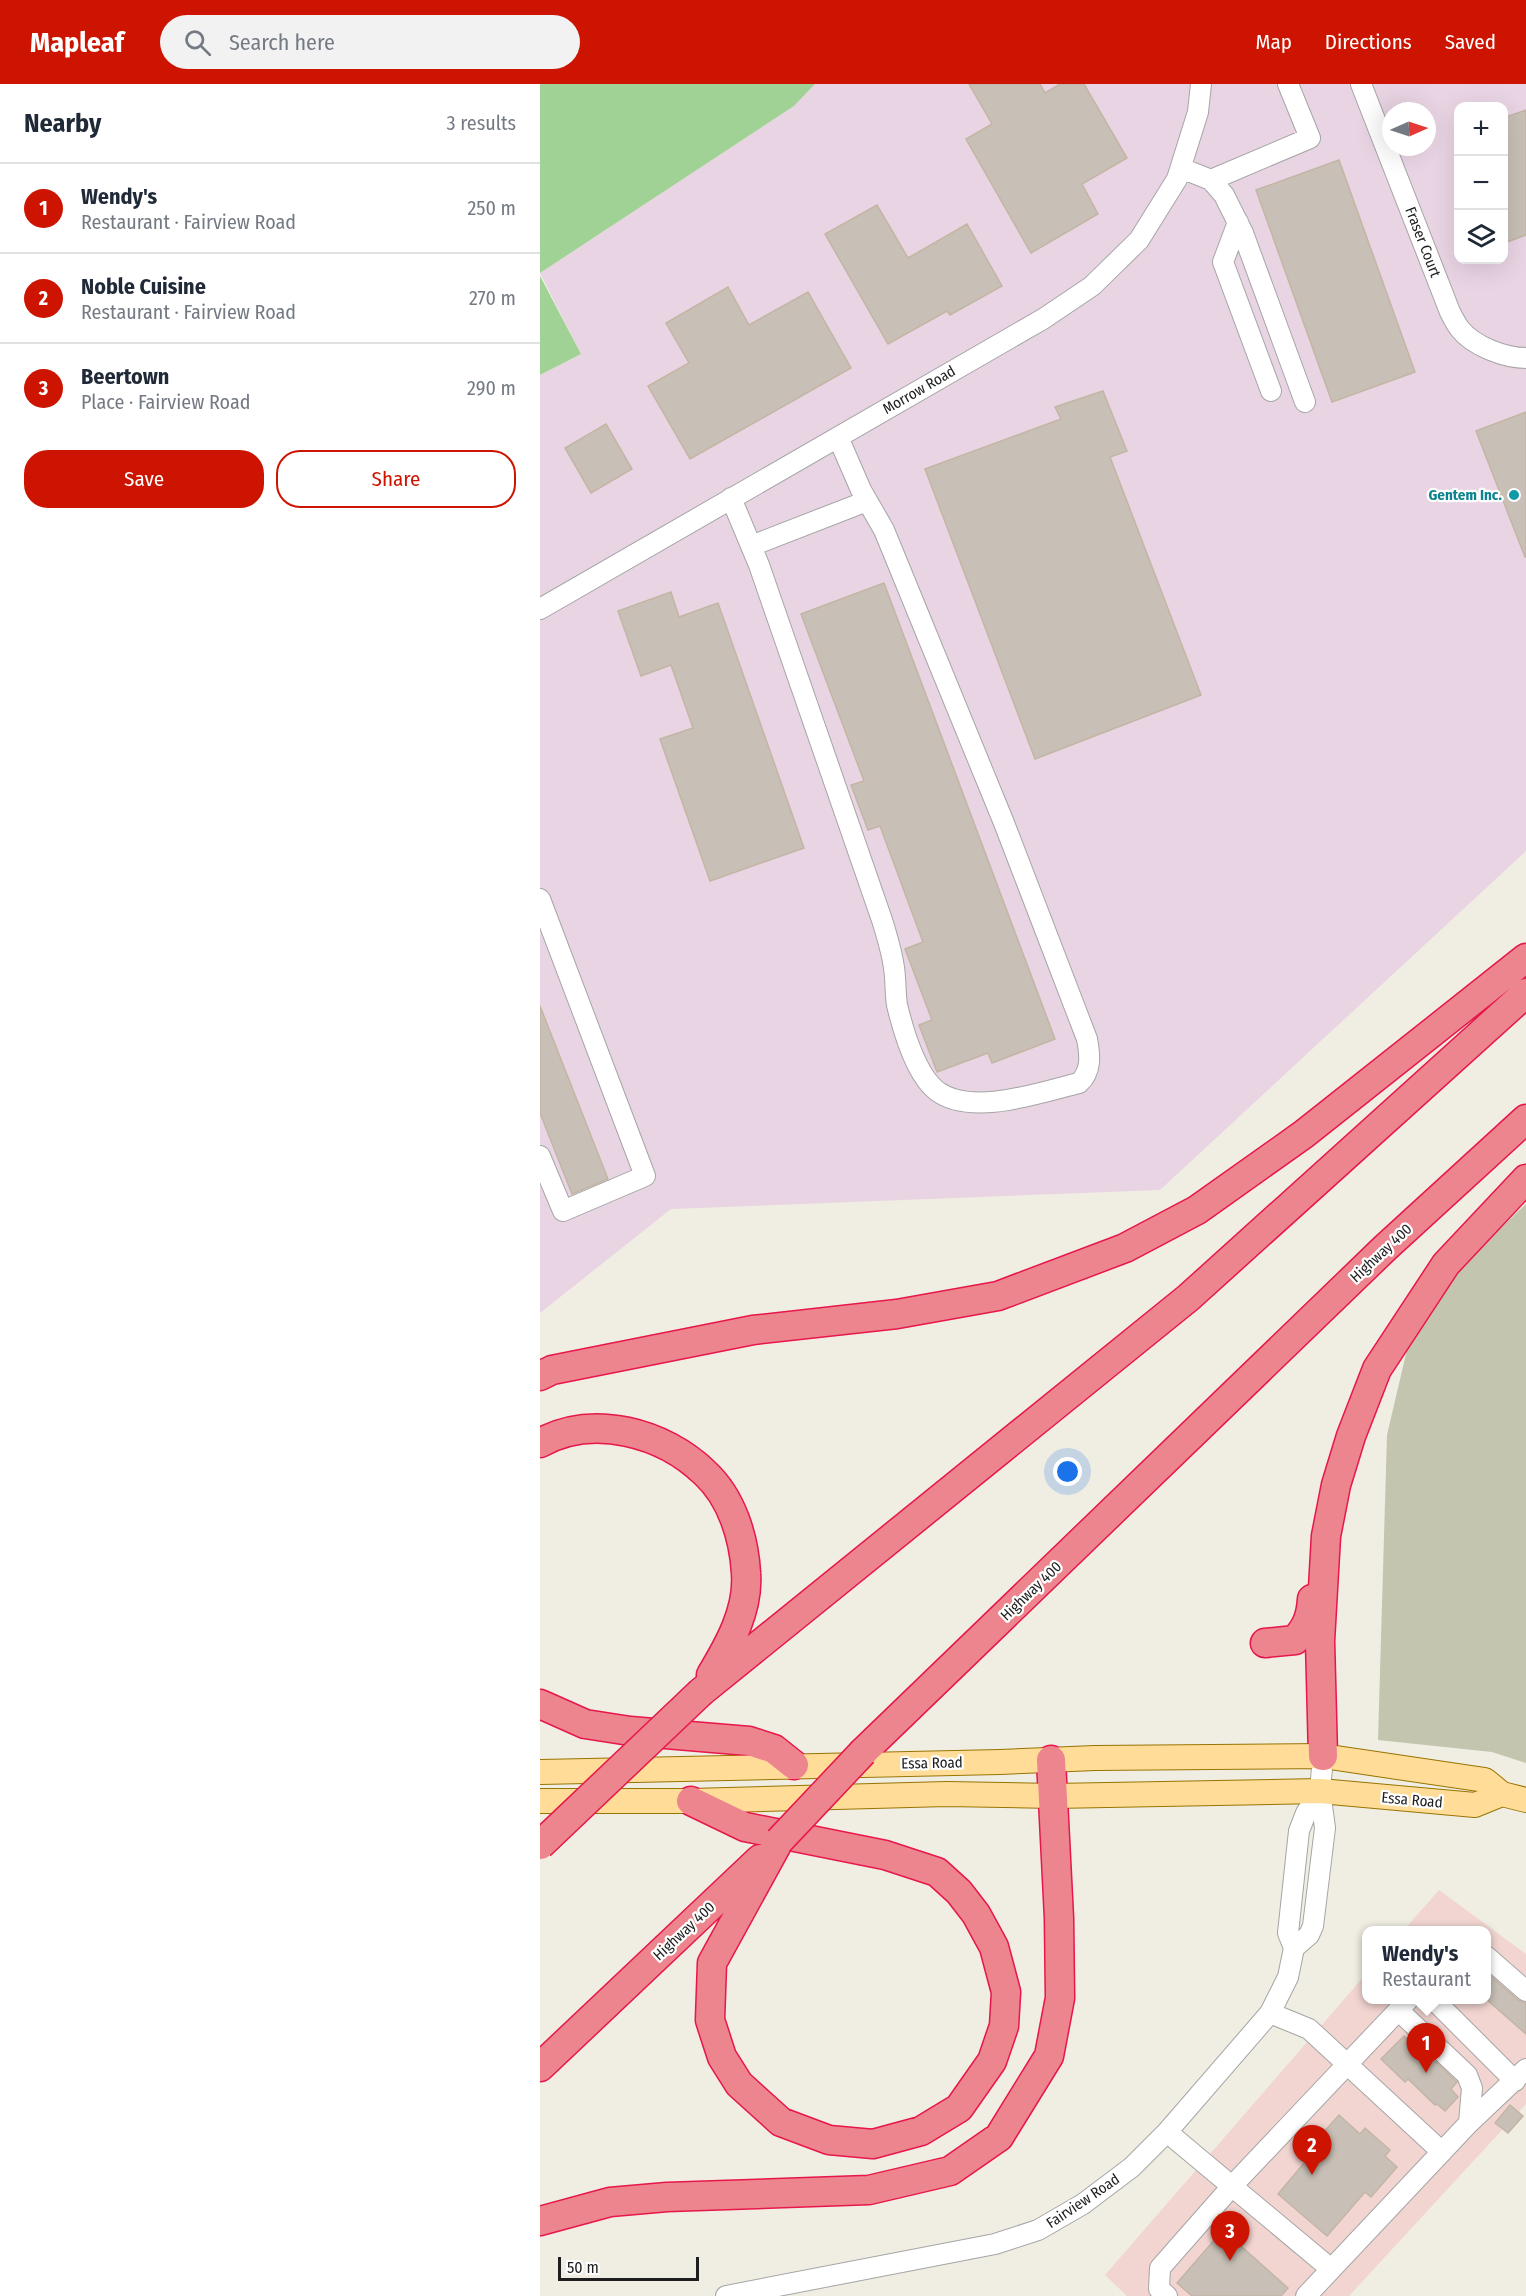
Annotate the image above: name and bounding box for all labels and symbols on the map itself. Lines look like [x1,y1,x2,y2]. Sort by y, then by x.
north arrow [1382,102,1436,156]
street label: Fraser Court [1401,204,1445,280]
street label: Morrow Road [879,362,959,418]
place label: Gentem Inc. [1428,486,1503,504]
marker: Gentem Inc. [1507,488,1521,502]
street label: Highway 400 [1346,1220,1416,1286]
your location [1053,1457,1082,1486]
street label: Highway 400 [997,1558,1065,1624]
street label: Essa Road [901,1753,963,1773]
street label: Essa Road [1381,1788,1443,1812]
street label: Highway 400 [649,1898,719,1964]
pin: 1 [1406,2024,1446,2073]
pin: 2 [1292,2126,1332,2175]
street label: Fairview Road [1043,2170,1123,2232]
pin: 3 [1210,2212,1250,2261]
scale bar [558,2254,699,2282]

